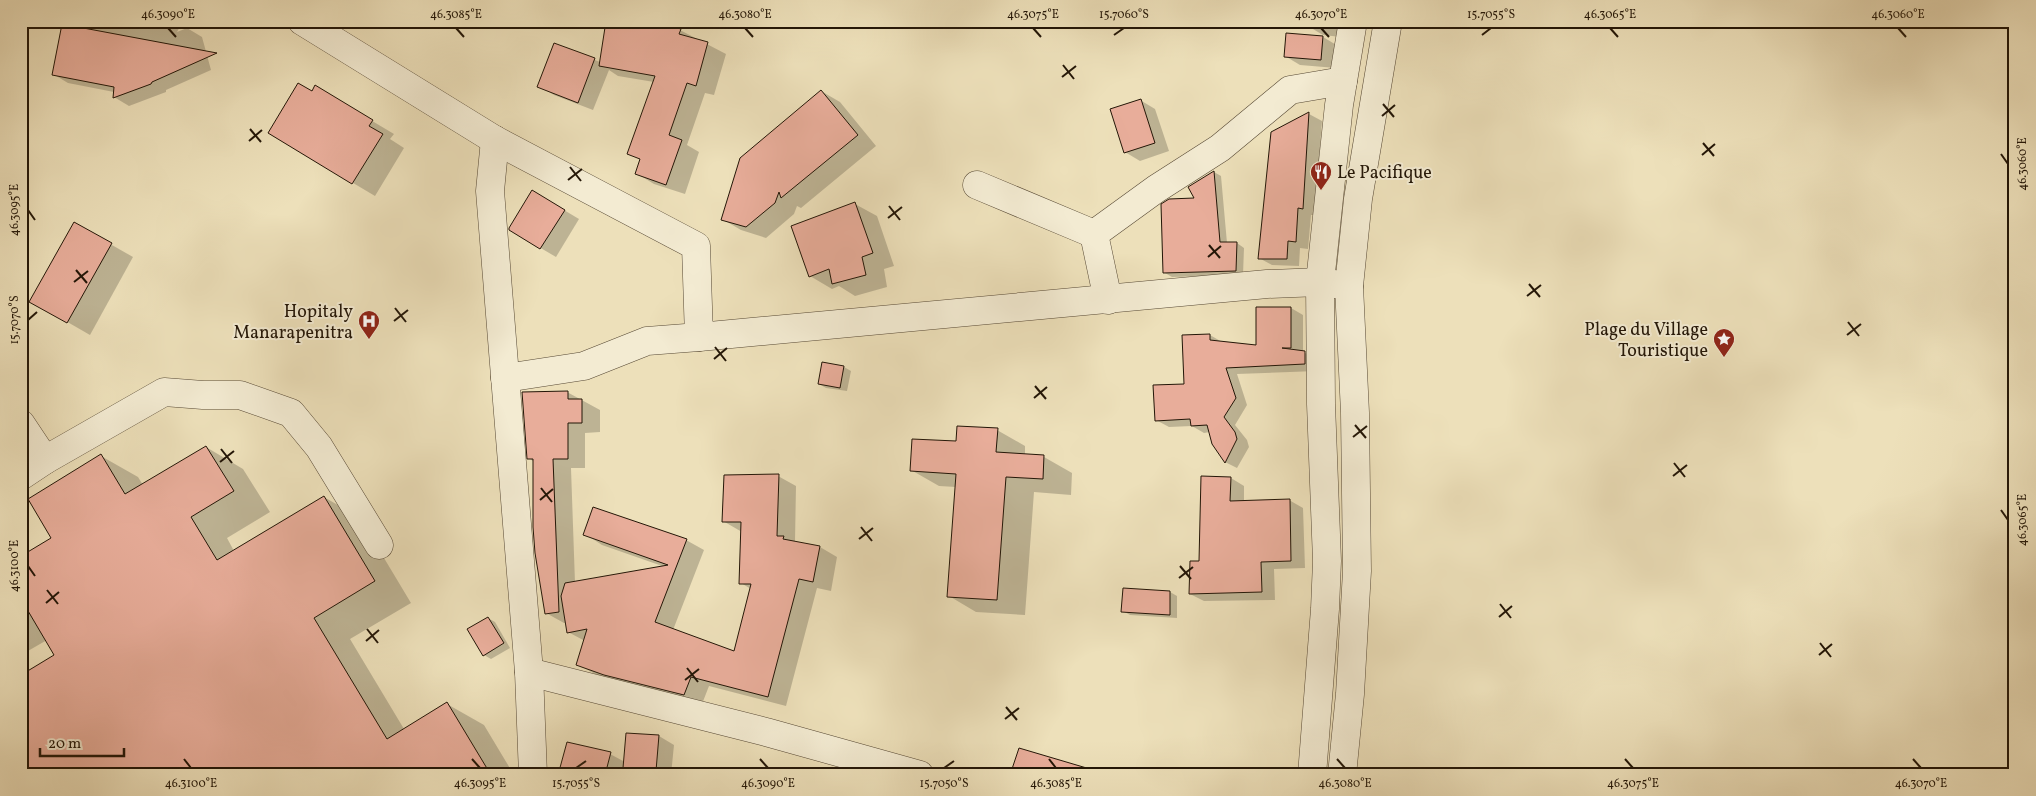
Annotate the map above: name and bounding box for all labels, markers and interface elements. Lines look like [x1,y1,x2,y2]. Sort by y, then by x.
text: 46.3090°E [141,7,195,23]
text: 46.3085°E [430,7,482,23]
text: 46.3080°E [718,7,772,23]
text: 46.3075°E [1007,7,1059,23]
text: 15.7060°S [1099,7,1149,23]
text: 46.3070°E [1295,7,1347,23]
text: 15.7055°S [1467,7,1515,23]
text: 46.3065°E [1584,7,1636,23]
text: 46.3060°E [1871,7,1925,23]
text: 46.3060°E [2015,137,2031,191]
restaurant icon: Le Pacifique [1309,160,1333,191]
place label: Le Pacifique [1337,161,1432,186]
text: 46.3095°E [7,184,23,236]
text: 15.7070°S [7,295,23,345]
place label: Hopitaly Manarapenitra [233,300,353,346]
hospital icon: Hopitaly Manarapenitra [357,309,381,340]
place label: Plage du Village Touristique [1584,318,1708,364]
place icon: Plage du Village Touristique [1712,327,1736,358]
text: 46.3065°E [2015,494,2031,546]
text: 46.3100°E [7,540,23,592]
scale bar [40,726,124,758]
text: 20 m [48,734,81,755]
text: 46.3100°E [165,776,217,792]
text: 46.3095°E [454,776,506,792]
text: 15.7055°S [552,776,600,792]
text: 46.3090°E [741,776,795,792]
text: 15.7050°S [919,776,969,792]
text: 46.3085°E [1030,776,1082,792]
text: 46.3080°E [1318,776,1372,792]
text: 46.3075°E [1607,776,1659,792]
text: 46.3070°E [1895,776,1947,792]

